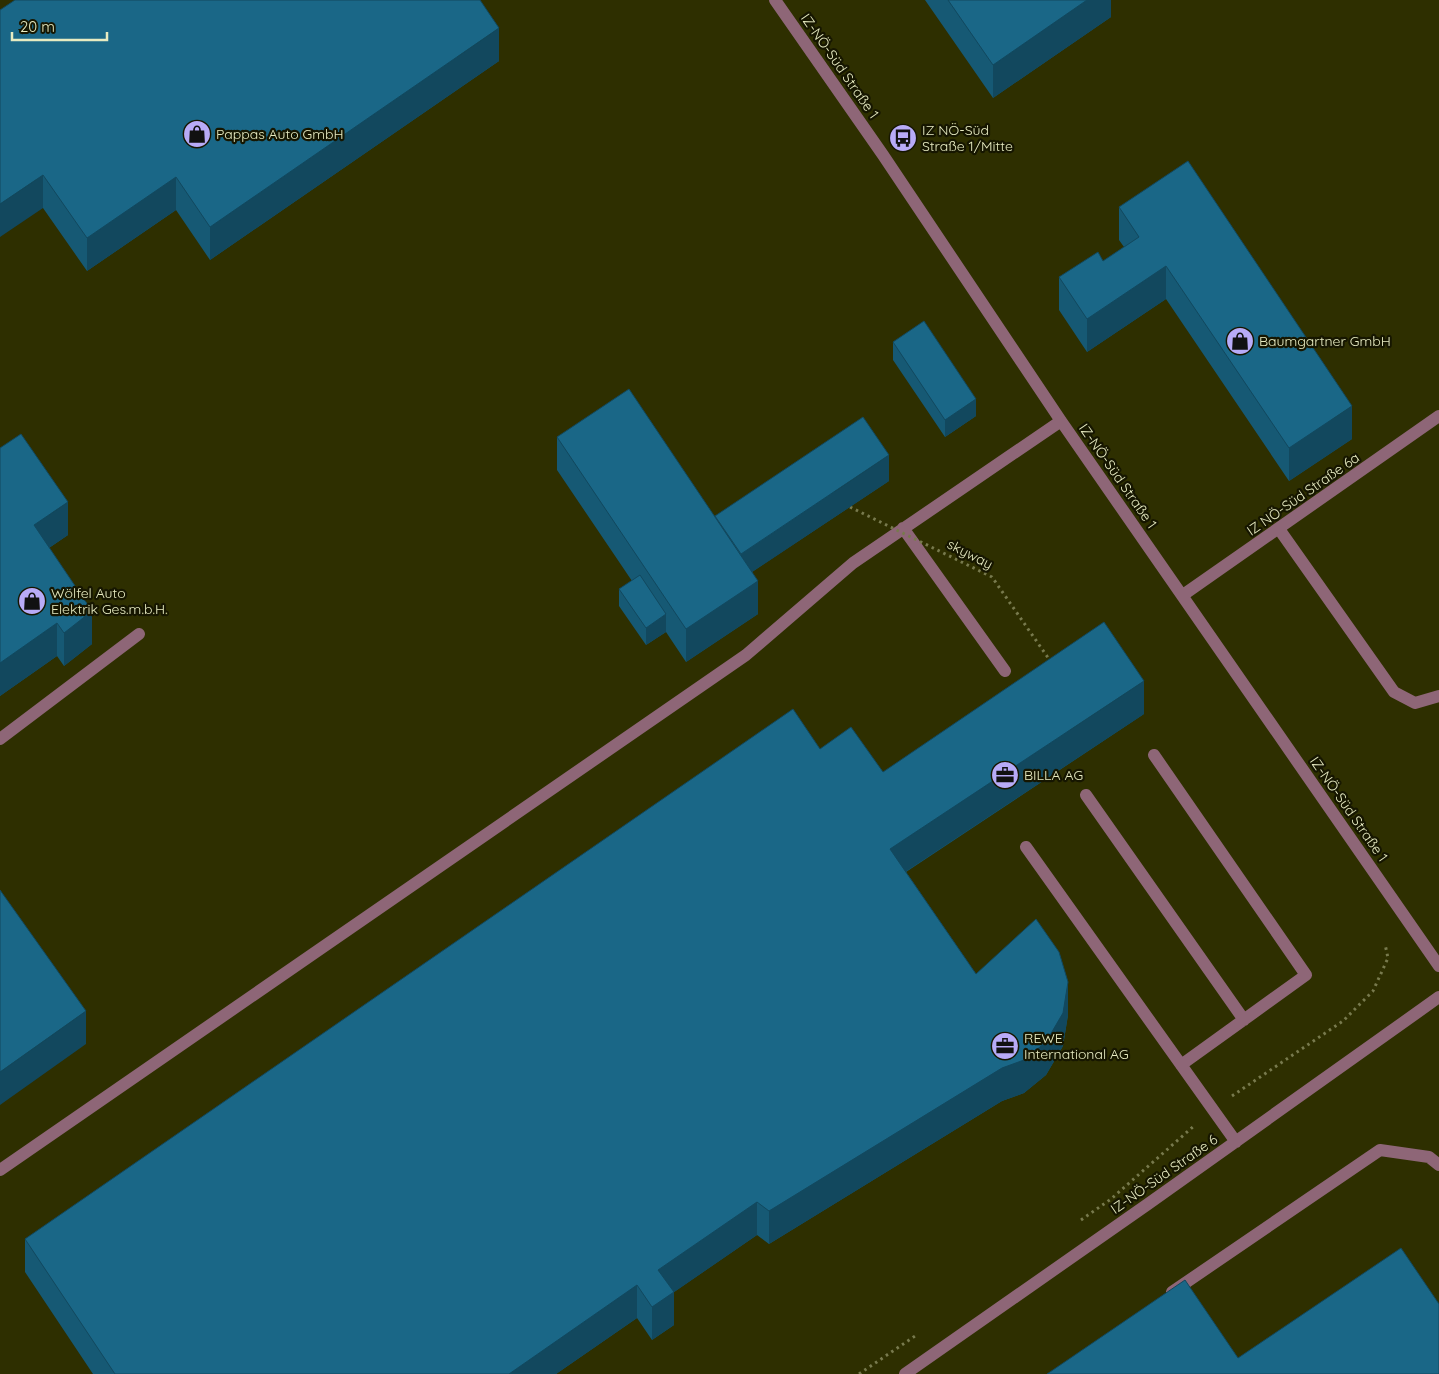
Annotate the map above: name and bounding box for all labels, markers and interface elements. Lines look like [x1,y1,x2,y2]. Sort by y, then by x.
scale bar [12,10,108,42]
street label: IZ-NÖ-Süd Straße 1 [797,10,883,122]
text: 20 m [20,17,55,36]
shop icon: Pappas Auto GmbH [182,119,212,149]
place label: IZ NÖ-Süd Straße 1/Mitte [922,121,1013,155]
bus stop icon: IZ NÖ-Süd Straße 1/Mitte [888,123,918,153]
place label: Pappas Auto GmbH [216,125,344,143]
shop icon: Baumgartner GmbH [1225,326,1255,356]
place label: Baumgartner GmbH [1259,332,1391,350]
street label: IZ-NÖ-Süd Straße 1 [1075,420,1161,532]
street label: IZ NÖ-Süd Straße 6a [1243,448,1363,540]
street label: skyway [944,535,996,573]
place label: Wölfel Auto Elektrik Ges.m.b.H. [51,584,168,618]
shop icon: Wölfel Auto Elektrik Ges.m.b.H. [17,586,47,616]
street label: IZ-NÖ-Süd Straße 1 [1306,753,1392,865]
office icon: BILLA AG [990,760,1020,790]
place label: BILLA AG [1024,766,1083,784]
place label: REWE International AG [1024,1029,1129,1063]
office icon: REWE International AG [990,1031,1020,1061]
street label: IZ-NÖ-Süd Straße 6 [1107,1130,1221,1218]

